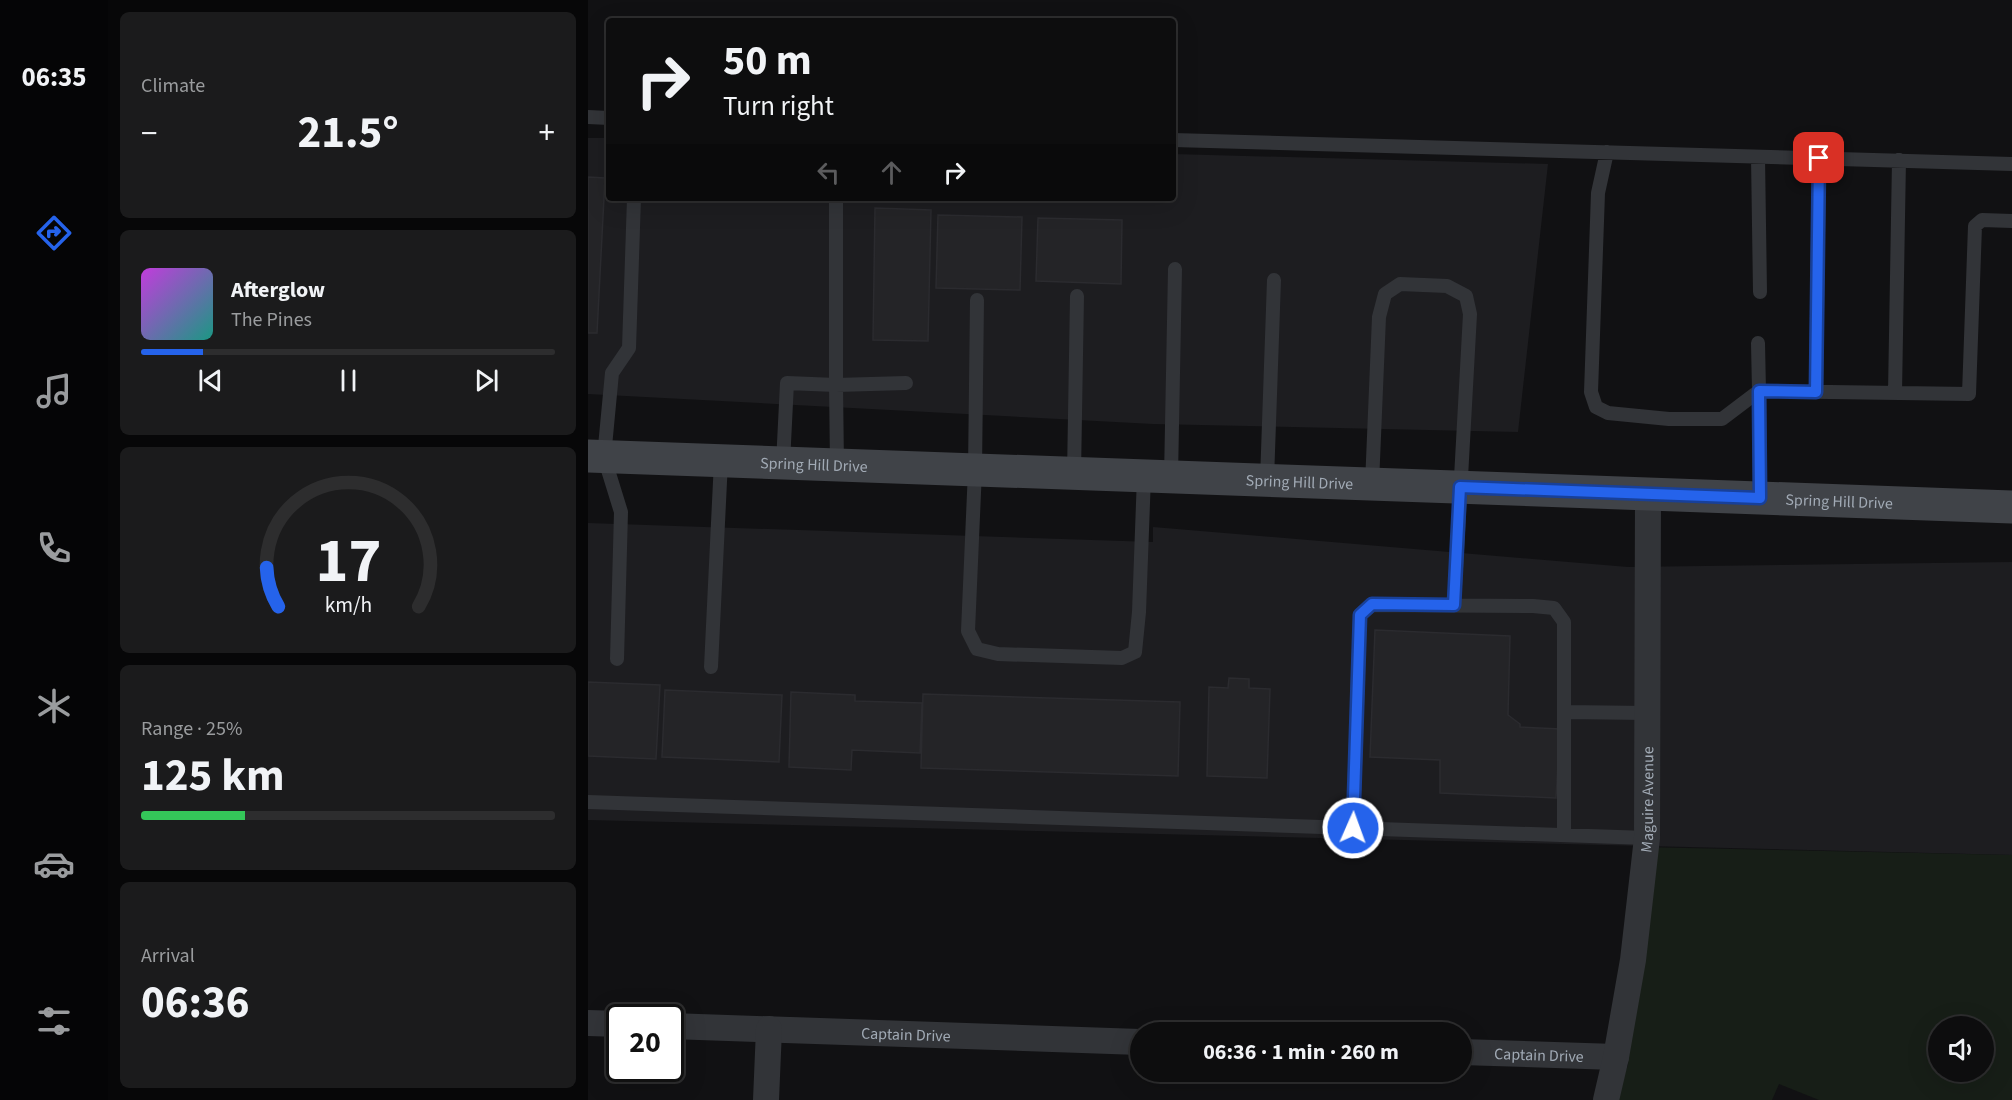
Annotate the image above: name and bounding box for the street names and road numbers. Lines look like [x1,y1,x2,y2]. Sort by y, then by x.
street label: Spring Hill Drive [760,452,868,478]
street label: Spring Hill Drive [1245,470,1354,495]
street label: Spring Hill Drive [1785,489,1893,515]
street label: Maguire Avenue [1635,746,1659,854]
street label: Captain Drive [861,1023,951,1048]
street label: Captain Drive [1494,1043,1584,1068]

